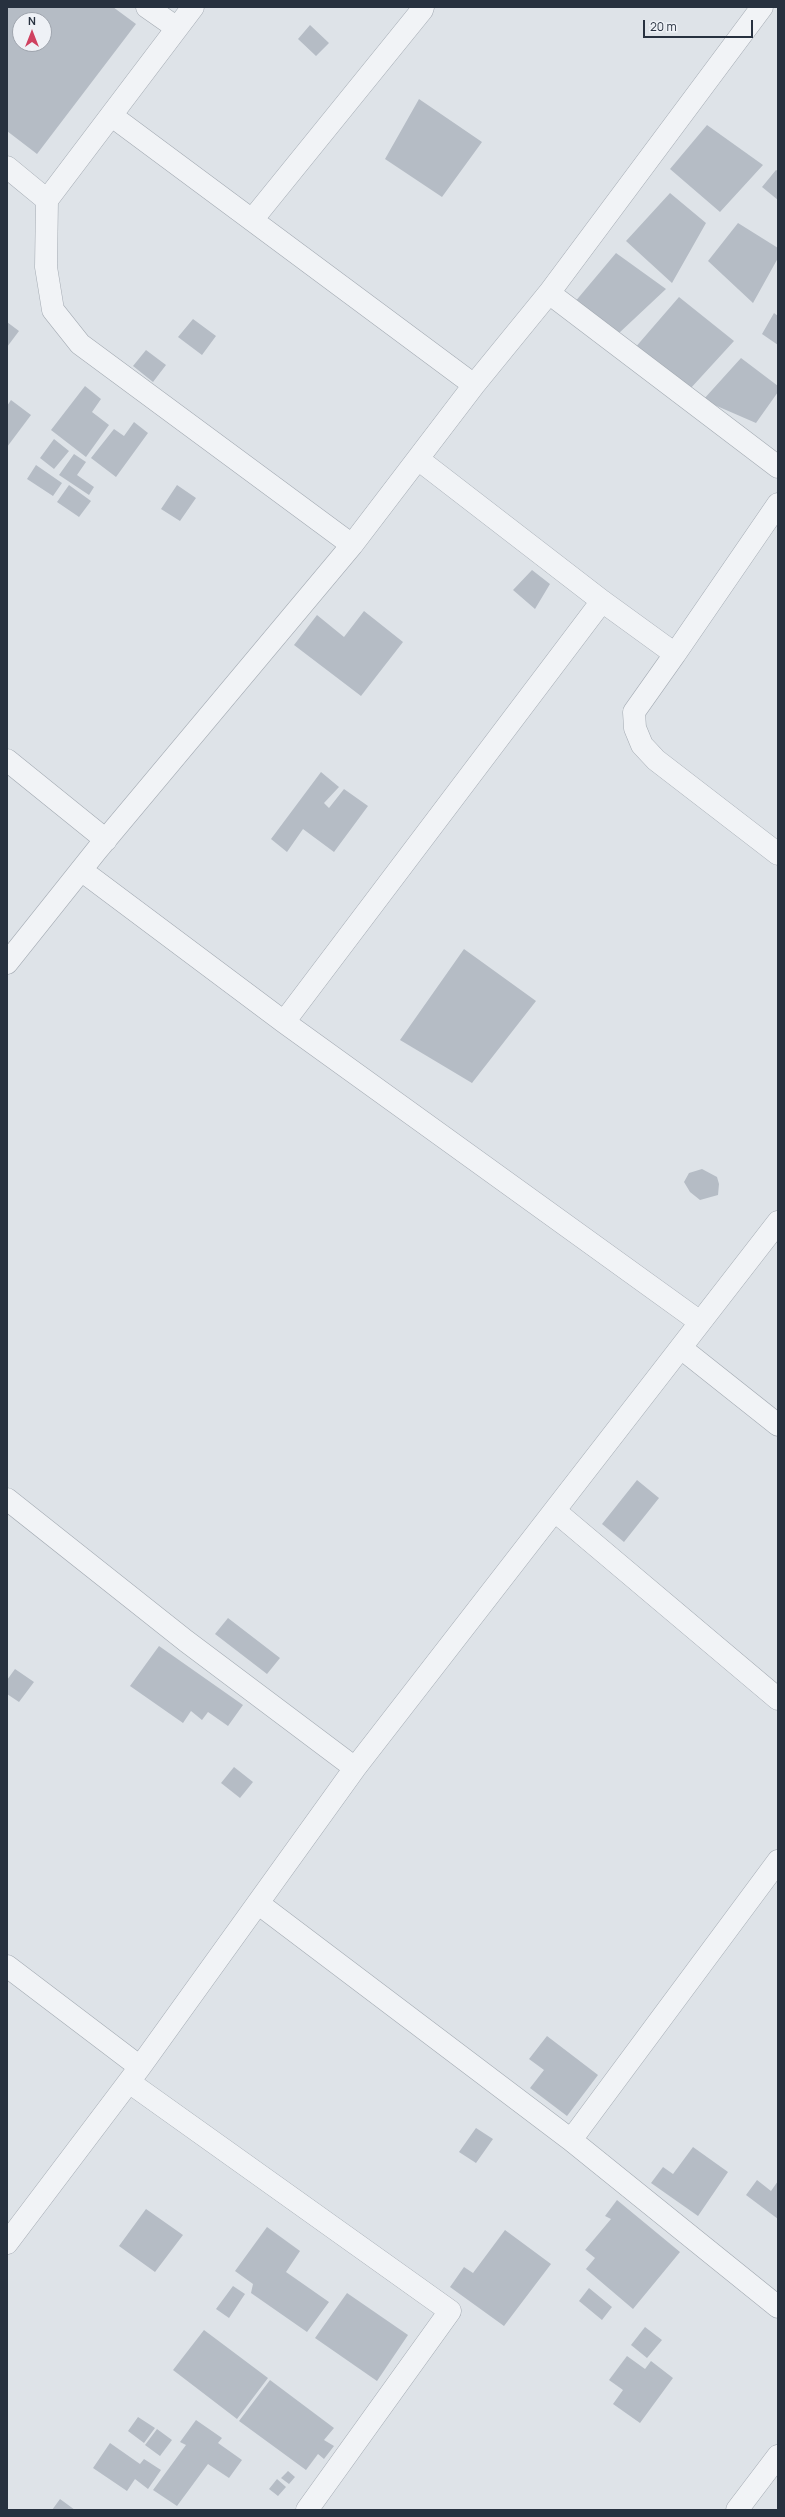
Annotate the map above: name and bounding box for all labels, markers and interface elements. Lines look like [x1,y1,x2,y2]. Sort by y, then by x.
north arrow [12,12,52,52]
scale bar [645,12,755,38]
text: N [28,13,36,28]
text: 20 m [650,18,677,35]

